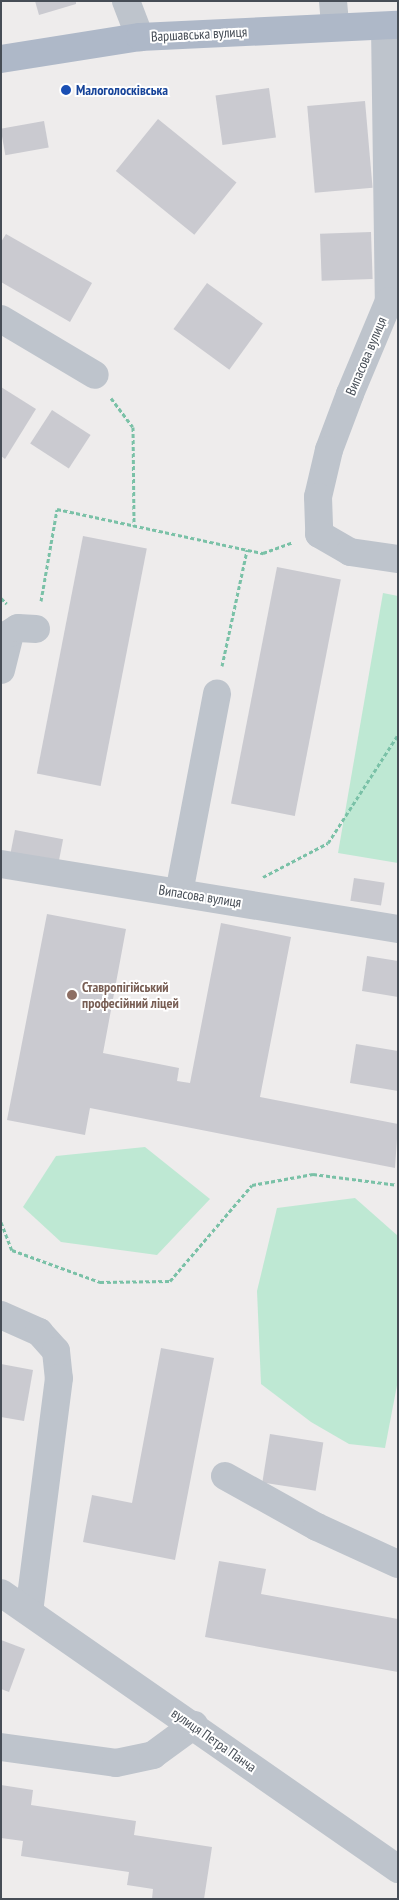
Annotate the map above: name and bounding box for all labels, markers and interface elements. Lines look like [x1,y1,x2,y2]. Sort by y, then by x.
street label: Варшавська вулиця [150,23,248,45]
place label: Малоголосківська [76,82,168,98]
marker: Малоголосківська [60,84,72,96]
street label: Випасова вулиця [342,314,390,398]
street label: Випасова вулиця [157,881,243,911]
place label: Ставропігійський професійний ліцей [82,979,179,1012]
marker: Ставропігійський професійний ліцей [66,989,78,1001]
street label: вулиця Петра Панча [168,1705,260,1775]

